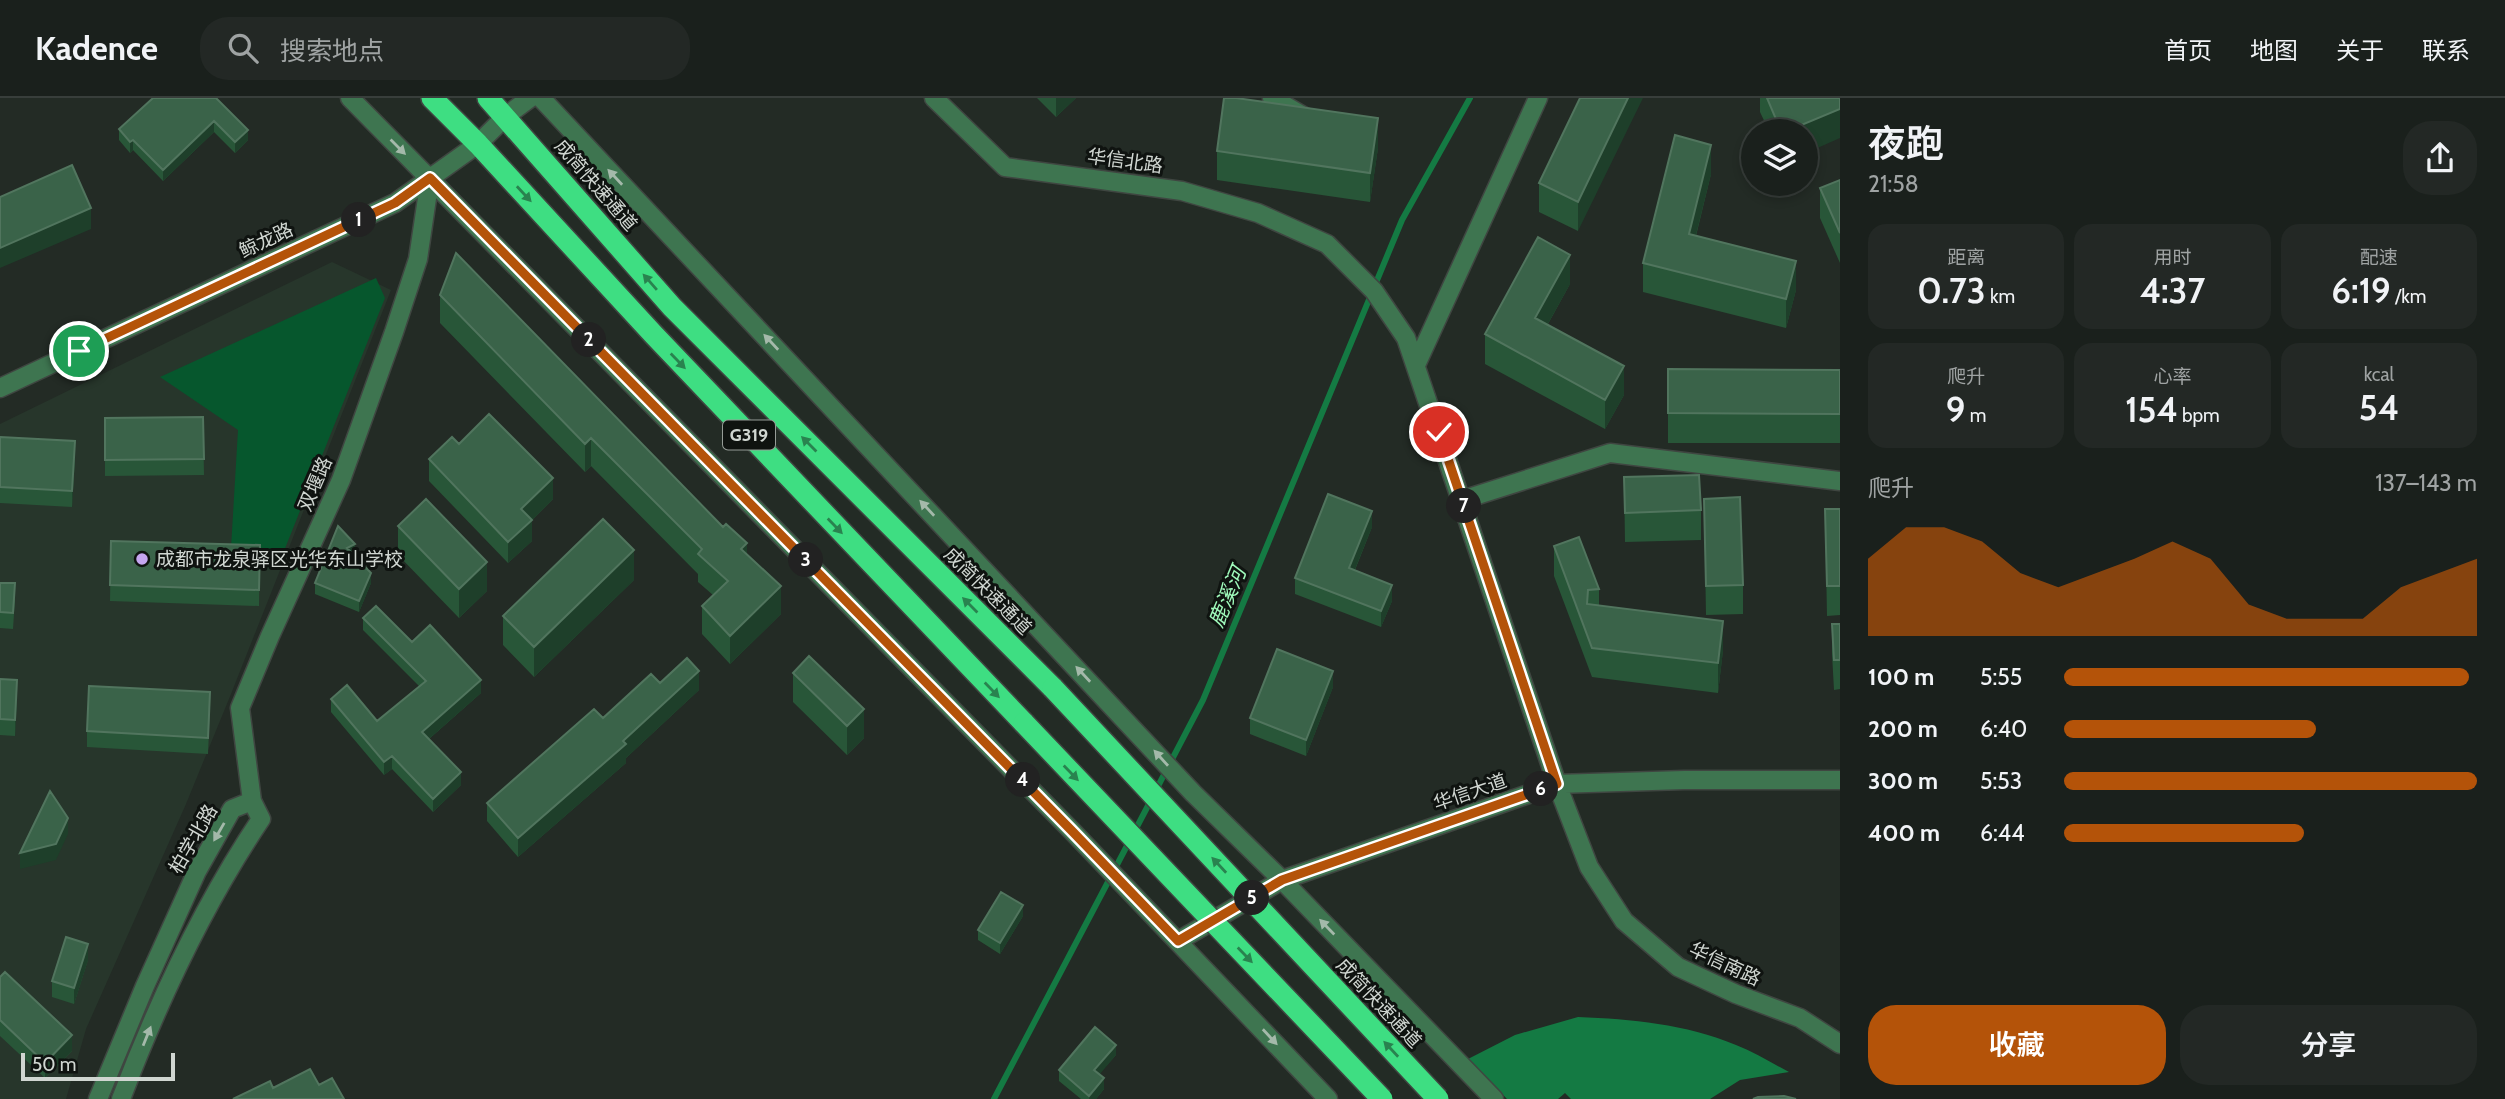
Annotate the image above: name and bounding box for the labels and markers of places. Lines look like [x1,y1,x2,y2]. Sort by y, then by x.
pin: 1 [342,202,376,238]
pin [49,321,109,381]
pin: 2 [572,322,606,358]
pin [1409,402,1469,462]
pin: 7 [1446,488,1482,524]
pin: 3 [788,542,824,578]
place label: 成都市龙泉驿区光华东山学校 [156,548,403,571]
marker: 成都市龙泉驿区光华东山学校 [134,551,150,567]
pin: 4 [1006,762,1040,798]
pin: 6 [1524,772,1558,806]
pin: 5 [1234,880,1270,916]

